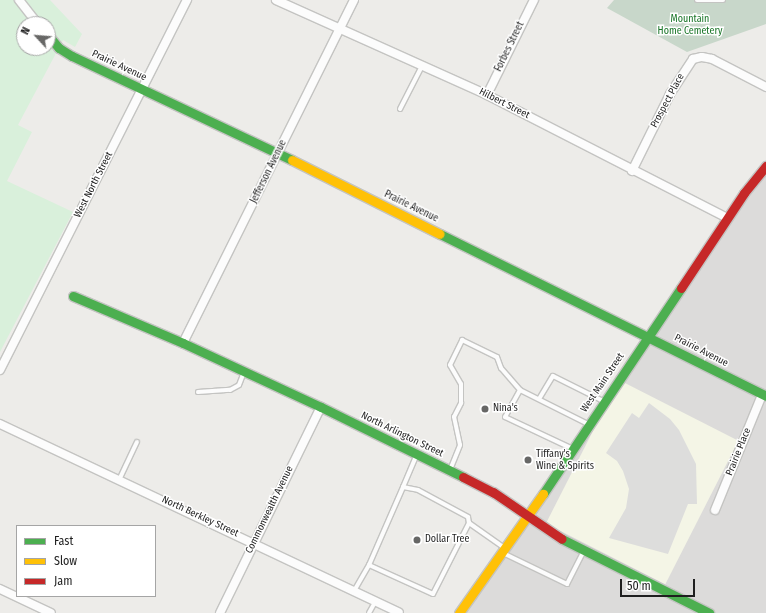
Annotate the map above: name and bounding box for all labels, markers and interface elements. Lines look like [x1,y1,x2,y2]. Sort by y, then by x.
park label: Mountain Home Cemetery [658,13,722,36]
north arrow [16,16,56,56]
street label: Forbes Street [493,20,527,74]
text: N [18,25,33,37]
street label: Prairie Avenue [90,48,148,84]
street label: Prospect Place [649,72,687,130]
street label: Hilbert Street [477,86,531,122]
street label: Jefferson Avenue [248,138,290,206]
street label: West North Street [72,150,116,220]
street label: Prairie Avenue [382,189,440,225]
street label: Prairie Avenue [672,332,730,370]
street label: West Main Street [579,351,627,415]
place label: Nina's [493,403,518,415]
marker: Nina's [480,404,490,414]
street label: North Arlington Street [359,410,445,460]
street label: Prairie Place [724,426,754,478]
place label: Tiffany's Wine & Spirits [536,448,594,472]
marker: Tiffany's Wine & Spirits [523,455,533,465]
street label: Commonwealth Avenue [244,464,296,556]
street label: North Berkley Street [160,494,240,540]
legend [16,525,156,597]
text: Fast [54,534,73,548]
place label: Dollar Tree [425,534,469,546]
marker: Dollar Tree [412,535,422,545]
text: Slow [54,554,77,568]
scale bar [622,571,697,597]
text: Jam [54,574,72,588]
text: 50 m [627,579,651,593]

